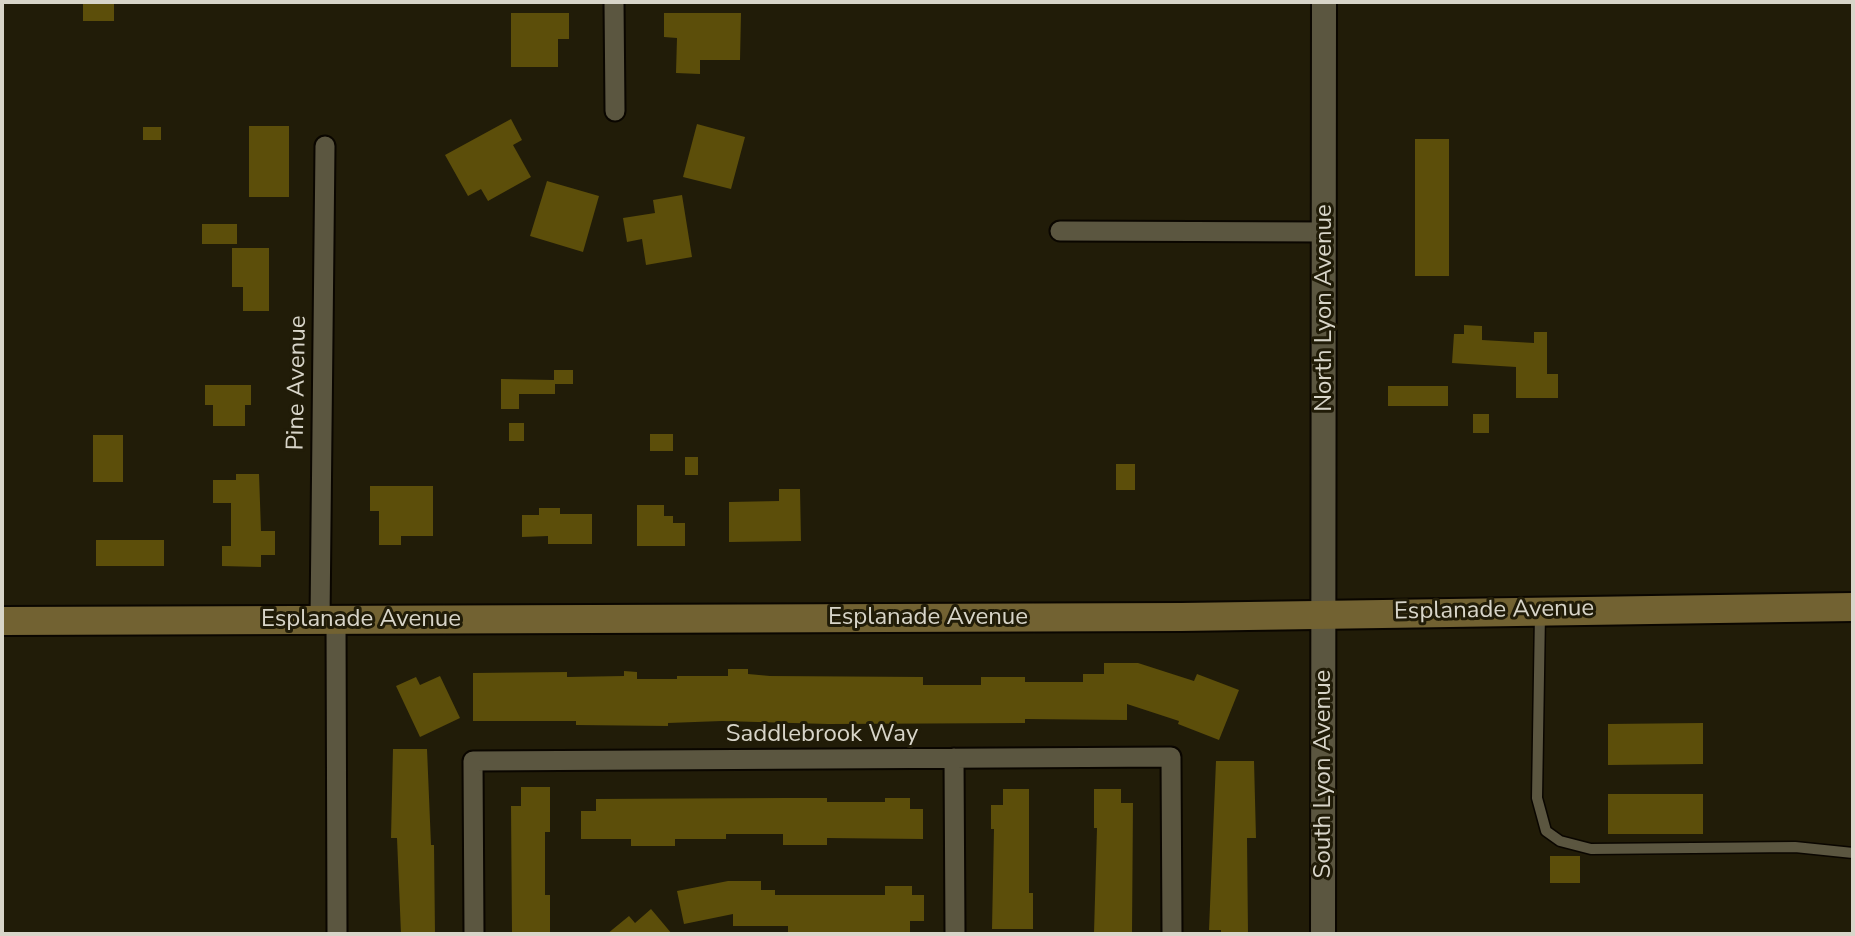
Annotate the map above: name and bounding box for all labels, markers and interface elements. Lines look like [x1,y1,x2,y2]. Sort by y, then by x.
street label: North Lyon Avenue [1311,204,1339,412]
street label: Pine Avenue [282,315,314,451]
street label: Esplanade Avenue [1394,595,1594,627]
street label: Esplanade Avenue [828,604,1028,632]
street label: Esplanade Avenue [261,606,461,634]
street label: South Lyon Avenue [1310,670,1338,878]
street label: Saddlebrook Way [726,721,918,749]

